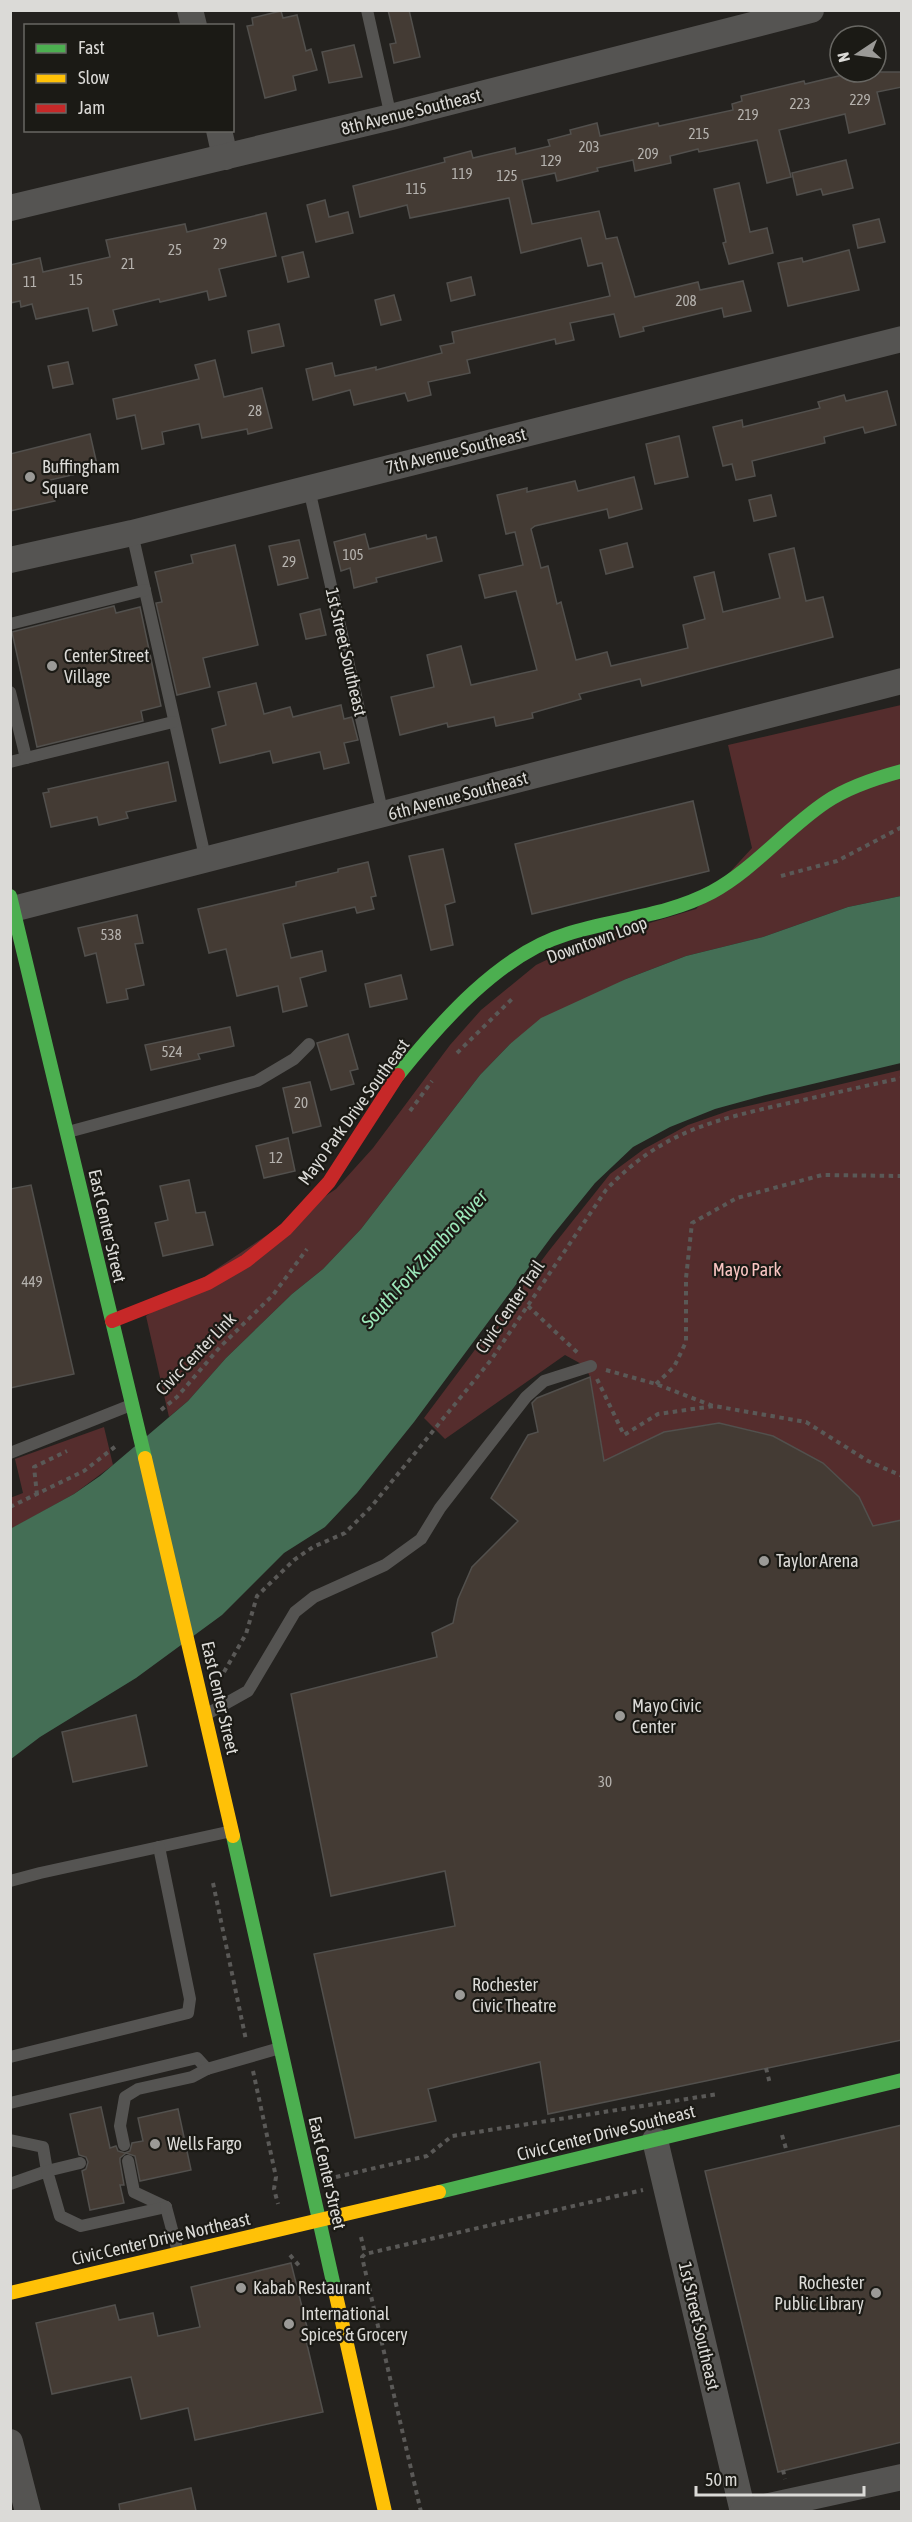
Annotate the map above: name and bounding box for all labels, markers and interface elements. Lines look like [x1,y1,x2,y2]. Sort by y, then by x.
legend [24,24,234,132]
north arrow [828,24,888,84]
text: Fast [78,37,105,58]
text: N [834,51,853,64]
text: Slow [78,67,109,88]
street label: 8th Avenue Southeast [339,84,483,139]
house number: 229 [849,91,871,108]
house number: 223 [789,95,811,112]
text: Jam [78,97,105,118]
house number: 219 [737,106,759,123]
house number: 215 [688,125,710,142]
house number: 203 [578,138,600,155]
house number: 209 [637,145,659,162]
house number: 129 [540,152,562,169]
house number: 119 [451,165,473,182]
house number: 125 [496,167,518,184]
house number: 115 [405,180,427,197]
house number: 29 [213,235,227,252]
house number: 25 [168,241,182,258]
house number: 21 [121,255,135,272]
house number: 15 [69,271,83,288]
house number: 11 [23,273,37,290]
house number: 208 [675,292,697,309]
house number: 28 [248,402,262,419]
street label: 7th Avenue Southeast [384,423,528,478]
place label: Buffingham Square [42,456,120,498]
marker: Buffingham Square [23,470,37,484]
house number: 105 [342,546,364,563]
house number: 29 [282,553,296,570]
street label: 1st Street Southeast [322,586,371,718]
place label: Center Street Village [64,645,149,687]
marker: Center Street Village [45,659,59,673]
street label: 6th Avenue Southeast [386,767,530,824]
street label: Downtown Loop [544,912,650,967]
house number: 538 [100,926,122,943]
street label: Mayo Park Drive Southeast [294,1035,414,1189]
house number: 524 [161,1043,183,1060]
house number: 20 [294,1094,308,1111]
house number: 12 [269,1149,283,1166]
street label: East Center Street [84,1167,131,1285]
water label: South Fork Zumbro River [355,1184,492,1333]
street label: Civic Center Trail [471,1256,549,1357]
park label: Mayo Park [713,1259,781,1280]
house number: 449 [21,1273,43,1290]
street label: Civic Center Link [151,1308,240,1399]
place label: Taylor Arena [776,1550,859,1571]
marker: Taylor Arena [757,1554,771,1568]
street label: East Center Street [197,1639,244,1757]
place label: Mayo Civic Center [632,1695,701,1737]
marker: Mayo Civic Center [613,1709,627,1723]
house number: 30 [598,1773,612,1790]
place label: Rochester Civic Theatre [472,1974,556,2016]
marker: Rochester Civic Theatre [453,1988,467,2002]
street label: Civic Center Drive Southeast [515,2100,697,2165]
street label: East Center Street [304,2114,351,2232]
place label: Wells Fargo [167,2133,242,2154]
marker: Wells Fargo [148,2137,162,2151]
street label: Civic Center Drive Northeast [70,2208,252,2269]
street label: 1st Street Southeast [675,2260,724,2392]
place label: Rochester Public Library [774,2272,865,2314]
place label: Kabab Restaurant [253,2277,371,2298]
marker: Kabab Restaurant [234,2281,248,2295]
marker: Rochester Public Library [869,2286,883,2300]
place label: International Spices & Grocery [301,2303,408,2345]
marker: International Spices & Grocery [282,2317,296,2331]
scale bar [696,2459,864,2497]
text: 50 m [705,2469,737,2490]

